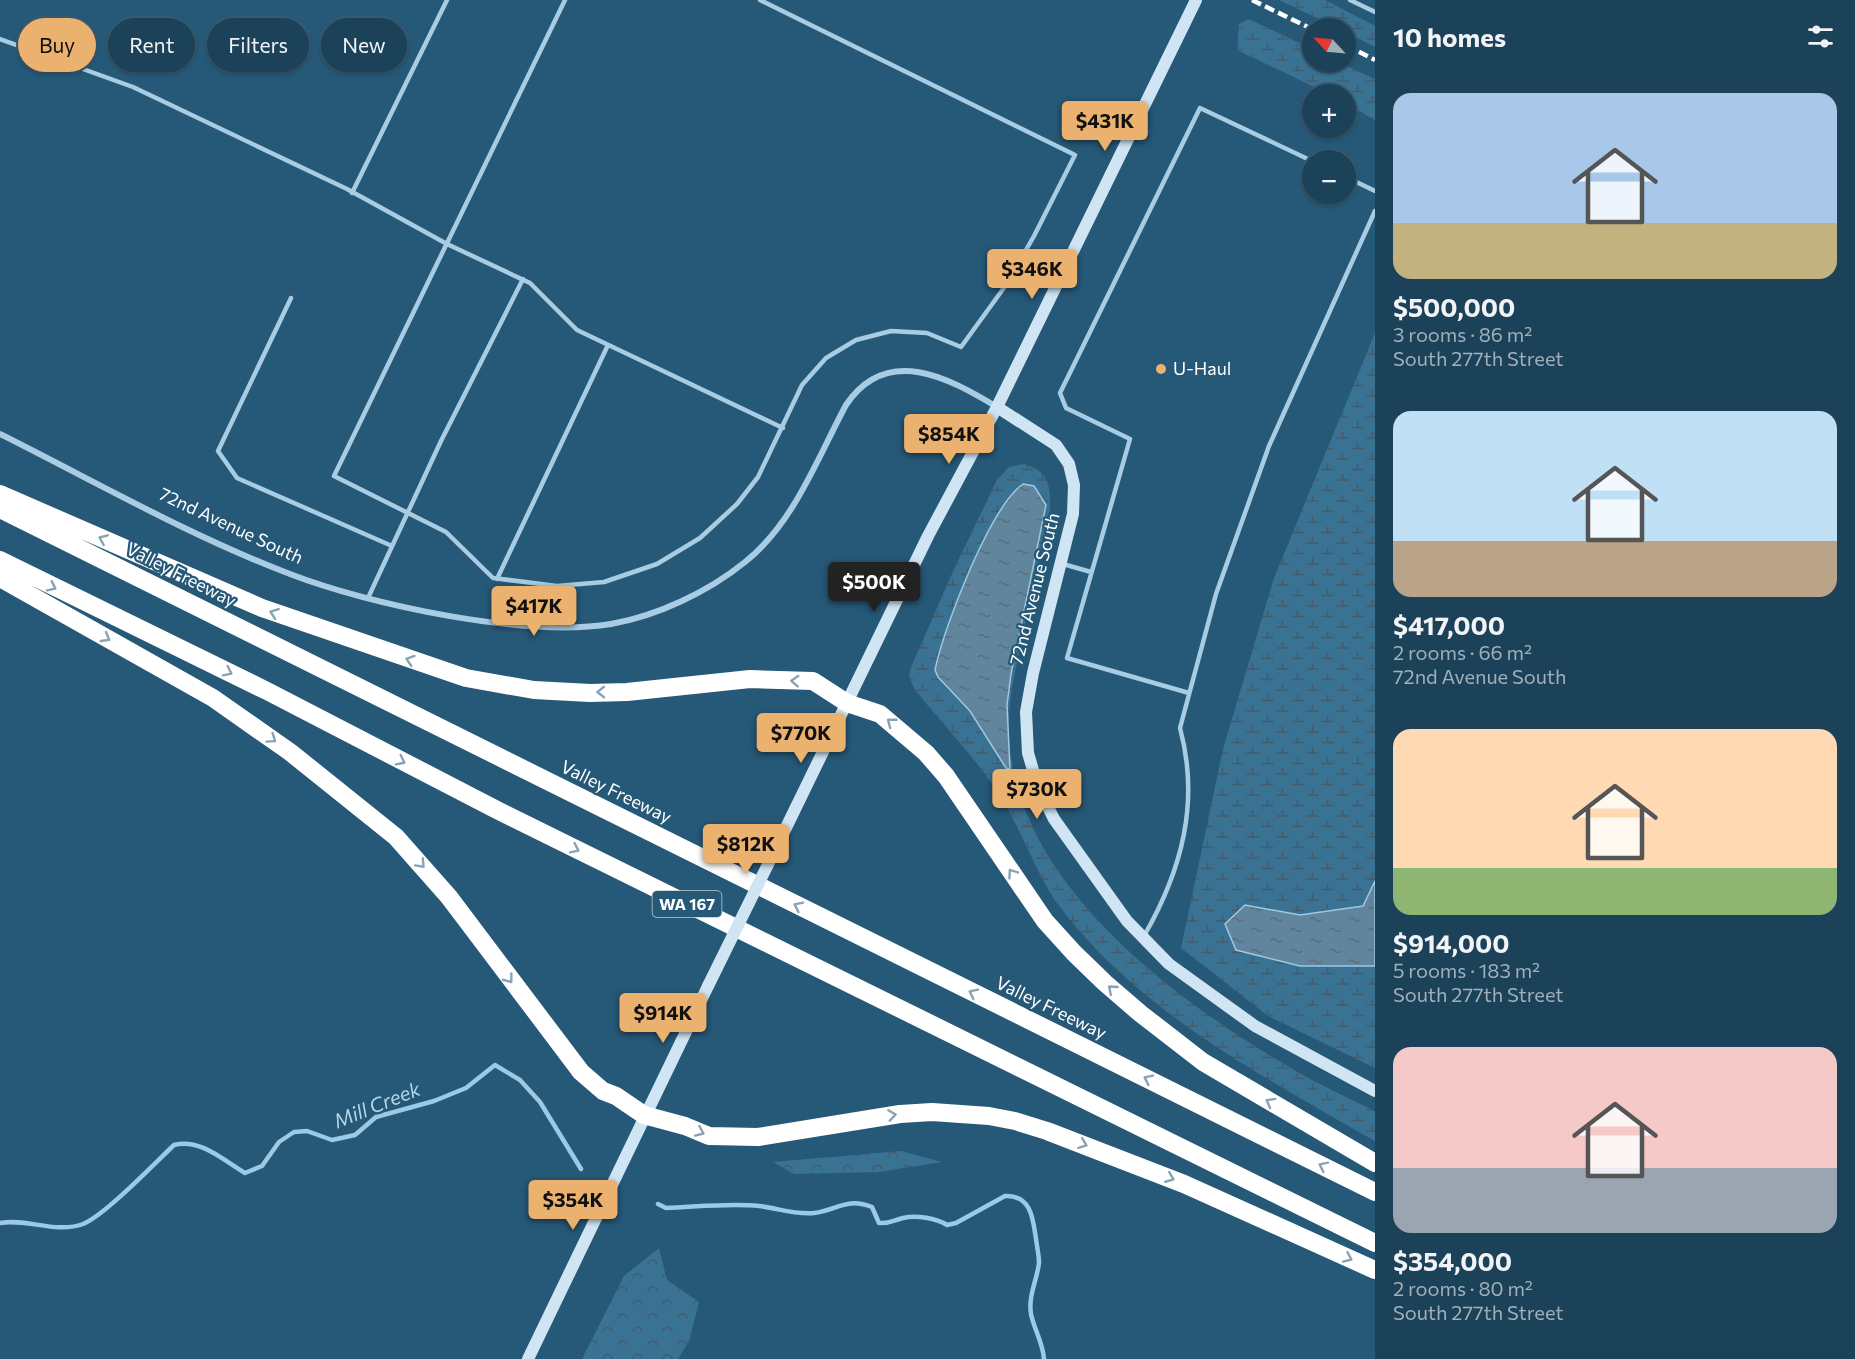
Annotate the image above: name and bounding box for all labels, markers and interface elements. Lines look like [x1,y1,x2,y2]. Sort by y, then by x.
chip: Buy [18,18,96,72]
chip: Rent [108,18,195,72]
chip: Filters [207,18,309,72]
chip: New [321,18,407,72]
north arrow [1302,18,1356,72]
map controls [1302,18,1356,204]
icon: filters [1804,20,1837,53]
text: 10 homes [1393,21,1506,52]
button: + [1302,84,1356,138]
pin: $431K [1063,101,1147,152]
text: $431K [1076,108,1134,132]
icon: home [1561,132,1669,240]
button: − [1302,150,1356,204]
pin: $346K [990,249,1074,300]
text: $346K [1001,256,1063,280]
text: $500,000 [1393,291,1515,322]
text: 3 rooms · 86 m² [1393,322,1532,346]
text: South 277th Street [1393,346,1564,370]
place label: U-Haul [1173,357,1231,379]
marker: U-Haul [1154,362,1168,376]
pin: $854K [907,414,991,465]
text: $854K [918,421,980,445]
icon: home [1561,450,1669,558]
street label: 72nd Avenue South [156,482,307,568]
street label: 72nd Avenue South [1004,510,1064,667]
one-way arrow [98,534,109,546]
street label: Valley Freeway [123,537,240,611]
pin: $500K [832,562,916,613]
text: $500K [842,569,906,593]
one-way arrow [46,580,57,592]
pin: $417K [492,586,576,637]
text: $417K [505,593,563,617]
one-way arrow [270,607,280,620]
text: $417,000 [1393,609,1505,640]
one-way arrow [99,631,110,643]
text: 2 rooms · 66 m² [1393,640,1532,664]
one-way arrow [405,654,416,667]
one-way arrow [221,664,232,676]
text: 72nd Avenue South [1393,664,1567,688]
one-way arrow [791,675,800,688]
one-way arrow [597,686,606,699]
pin: $770K [759,713,843,764]
one-way arrow [886,718,897,729]
text: $770K [771,720,831,744]
one-way arrow [266,732,277,743]
one-way arrow [395,753,406,765]
street label: Valley Freeway [557,755,675,827]
icon: home [1561,768,1669,876]
pin: $730K [995,769,1079,820]
text: $730K [1006,776,1068,800]
pin: $812K [704,824,788,875]
text: $812K [717,831,775,855]
one-way arrow [569,842,580,853]
one-way arrow [414,857,425,868]
one-way arrow [1008,868,1019,879]
road number: WA 167 [652,891,722,917]
one-way arrow [794,902,805,913]
text: $914,000 [1393,927,1510,958]
text: 5 rooms · 183 m² [1393,958,1540,982]
street label: Valley Freeway [992,971,1110,1043]
one-way arrow [502,972,513,983]
text: South 277th Street [1393,982,1564,1006]
one-way arrow [1108,985,1119,996]
one-way arrow [969,988,980,1000]
pin: $914K [621,993,705,1044]
text: $914K [633,1000,693,1024]
water label: Mill Creek [330,1075,425,1132]
one-way arrow [1143,1075,1154,1087]
icon: home [1561,1086,1669,1194]
one-way arrow [1266,1098,1276,1109]
one-way arrow [888,1110,897,1122]
one-way arrow [694,1125,705,1137]
one-way arrow [1077,1137,1088,1149]
one-way arrow [1318,1162,1329,1173]
one-way arrow [1163,1171,1174,1183]
pin: $354K [531,1180,615,1231]
text: $354K [542,1187,604,1211]
text: $354,000 [1393,1245,1512,1276]
one-way arrow [1341,1250,1352,1262]
text: 2 rooms · 80 m² [1393,1276,1533,1300]
text: South 277th Street [1393,1300,1564,1324]

